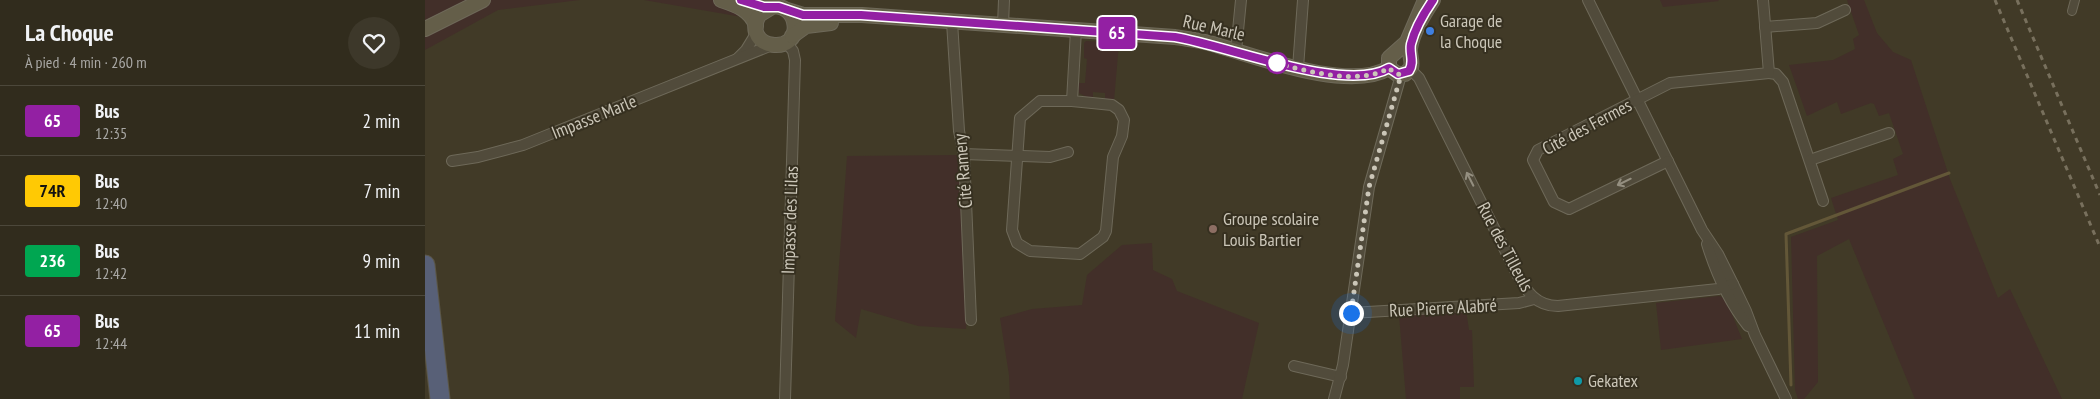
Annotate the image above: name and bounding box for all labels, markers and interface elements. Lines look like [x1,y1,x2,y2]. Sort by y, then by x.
street label: Rue Marle [1181,9,1247,46]
place label: Garage de la Choque [1440,9,1502,53]
text: La Choque [25,17,114,48]
button: heart [348,17,400,69]
line badge: 65 [1095,17,1139,49]
text: 65 [1108,21,1126,44]
marker: Garage de la Choque [1424,25,1436,37]
text: À pied · 4 min · 260 m [25,52,147,72]
unlabelled marker [1266,52,1288,74]
street label: Impasse Marle [548,89,640,144]
street label: Cité des Fermes [1538,93,1636,160]
text: Bus [95,99,119,123]
text: 65 [44,109,61,132]
text: 2 min [363,109,400,133]
text: 12:35 [95,123,127,143]
street label: Cité Ramery [948,133,977,209]
street label: Impasse des Lilas [776,165,803,275]
text: Bus [95,169,119,193]
one-way arrow [1464,172,1474,187]
one-way arrow [1617,177,1632,187]
text: 74R [39,179,66,202]
text: 7 min [363,179,400,203]
text: 12:40 [95,193,127,213]
street label: Rue des Tilleuls [1472,198,1539,296]
place label: Groupe scolaire Louis Bartier [1223,207,1319,251]
marker: Groupe scolaire Louis Bartier [1207,223,1219,235]
text: Bus [95,239,119,263]
text: 236 [40,249,65,272]
text: 9 min [363,249,400,273]
text: 12:42 [95,263,127,283]
street label: Rue Pierre Alabré [1389,293,1497,322]
your location [1339,301,1364,326]
text: Bus [95,309,119,333]
text: 65 [44,319,61,342]
text: 11 min [354,319,400,343]
text: 12:44 [95,333,127,353]
place label: Gekatex [1588,369,1638,392]
marker: Gekatex [1572,375,1584,387]

